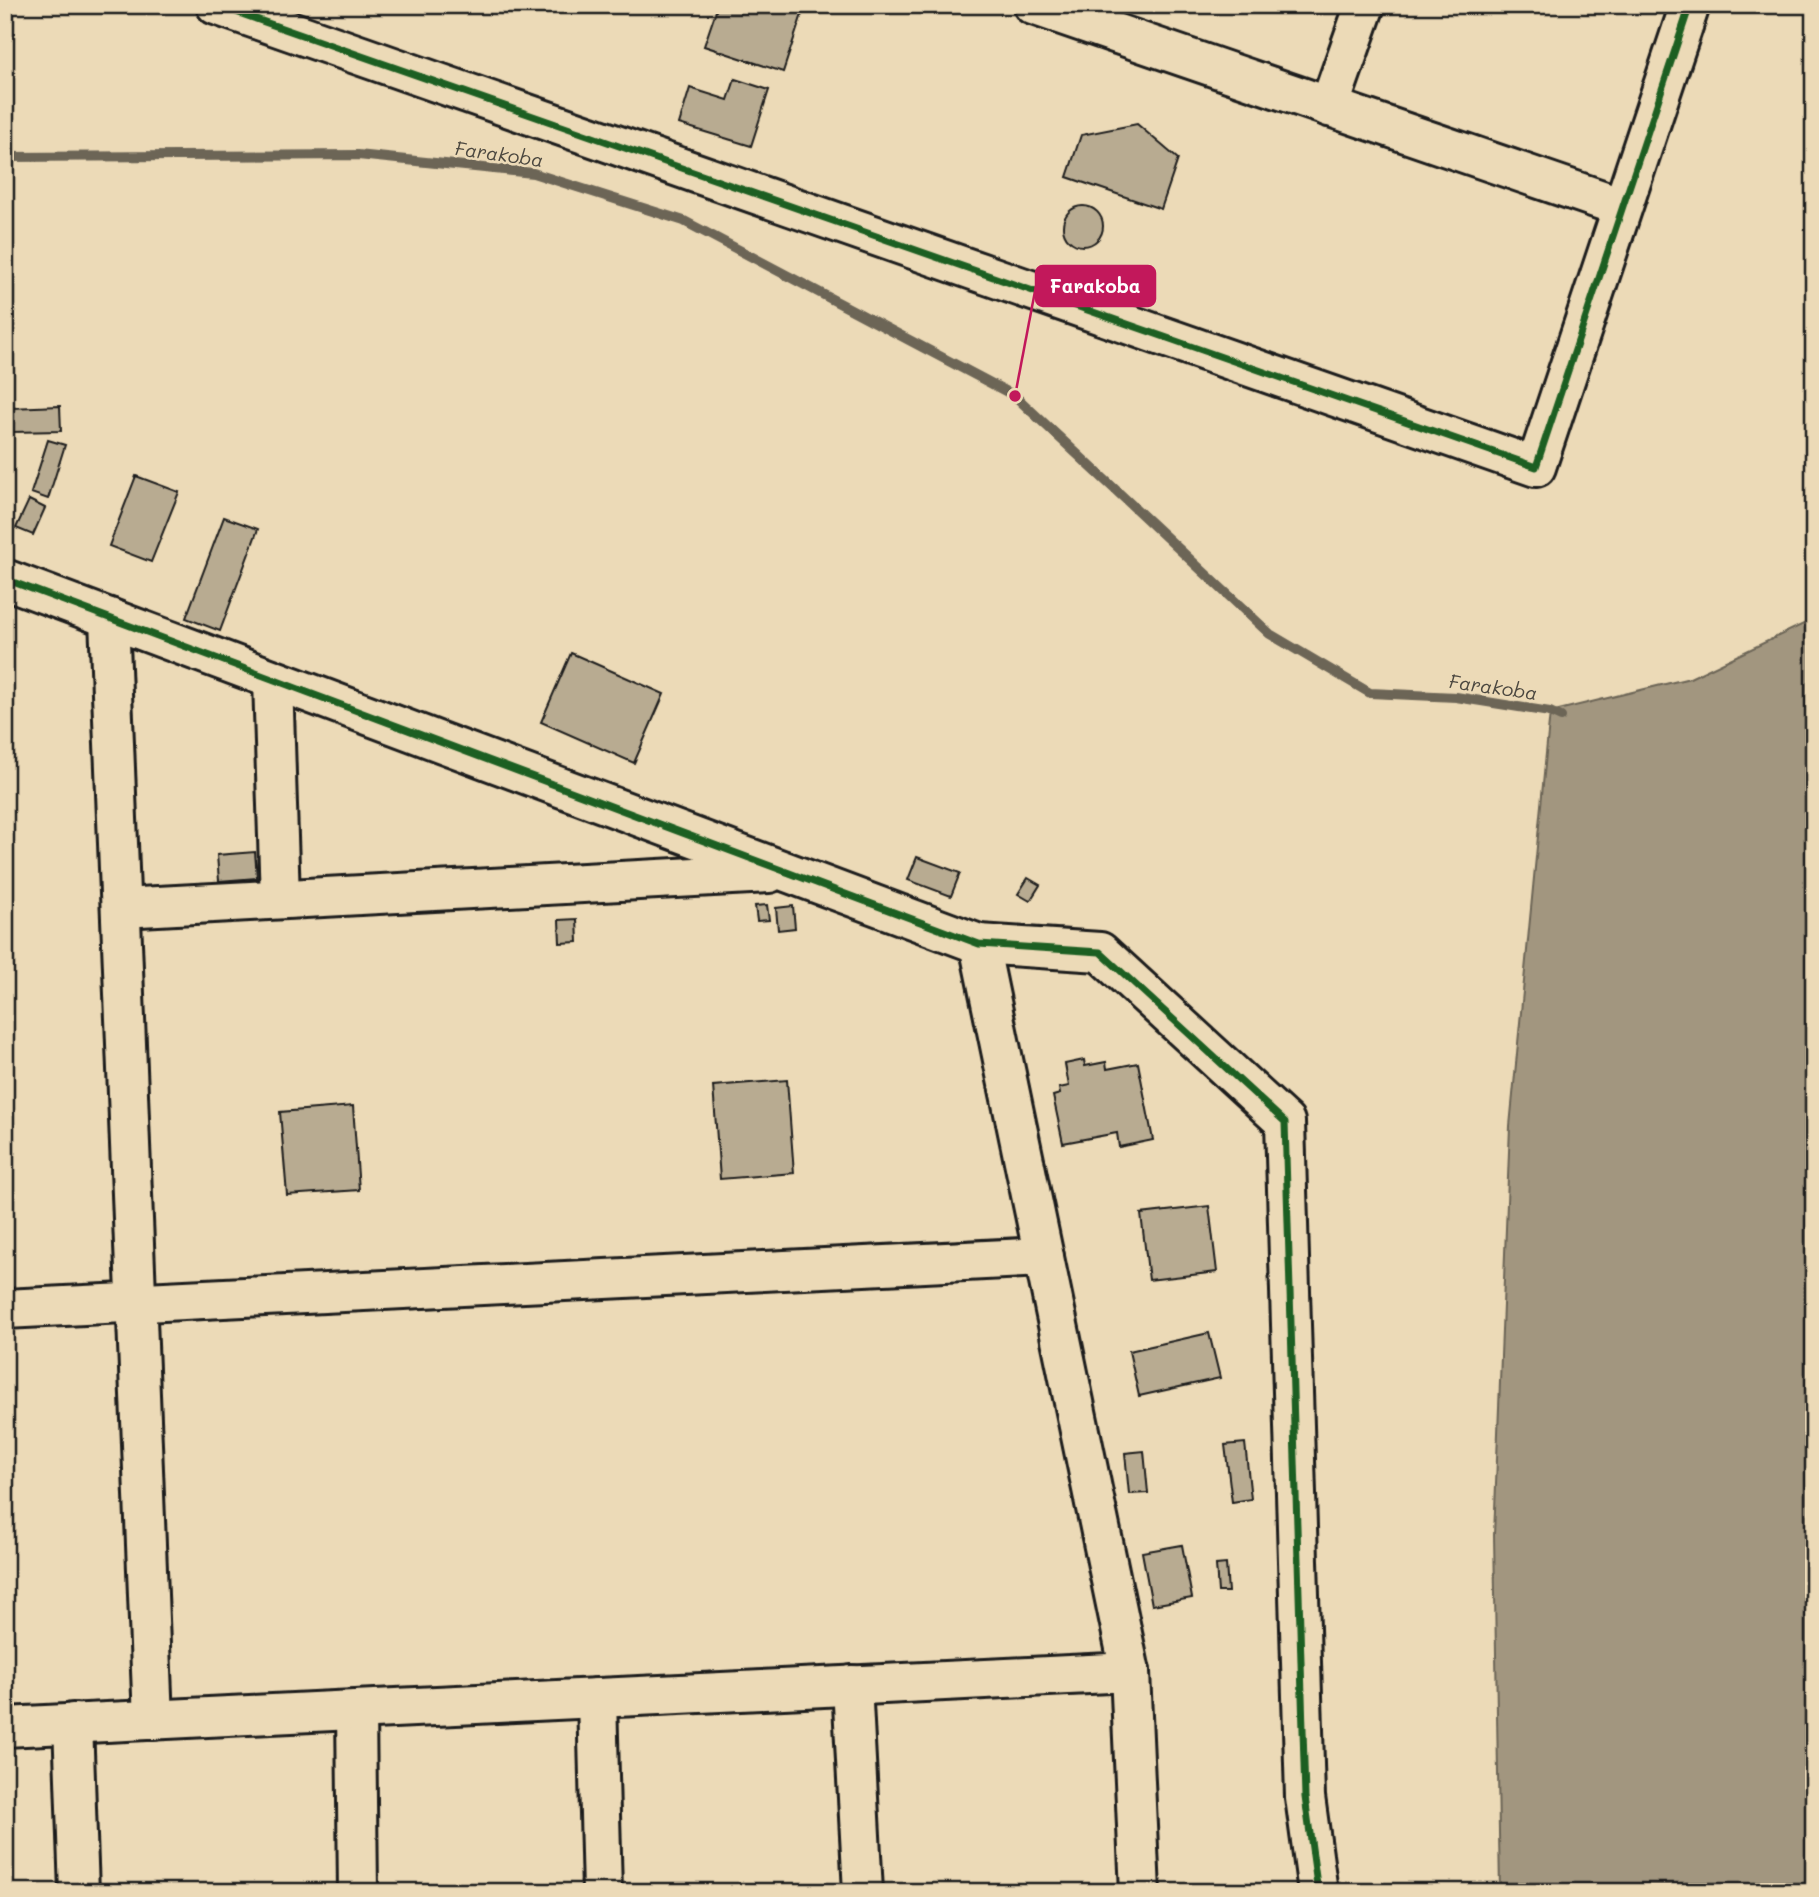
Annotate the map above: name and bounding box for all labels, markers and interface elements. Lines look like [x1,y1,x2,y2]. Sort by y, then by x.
water label: Farakoba [453,135,545,172]
callout: Farakoba [1036,266,1155,306]
text: Farakoba [1050,273,1140,298]
water label: Farakoba [1447,668,1539,705]

